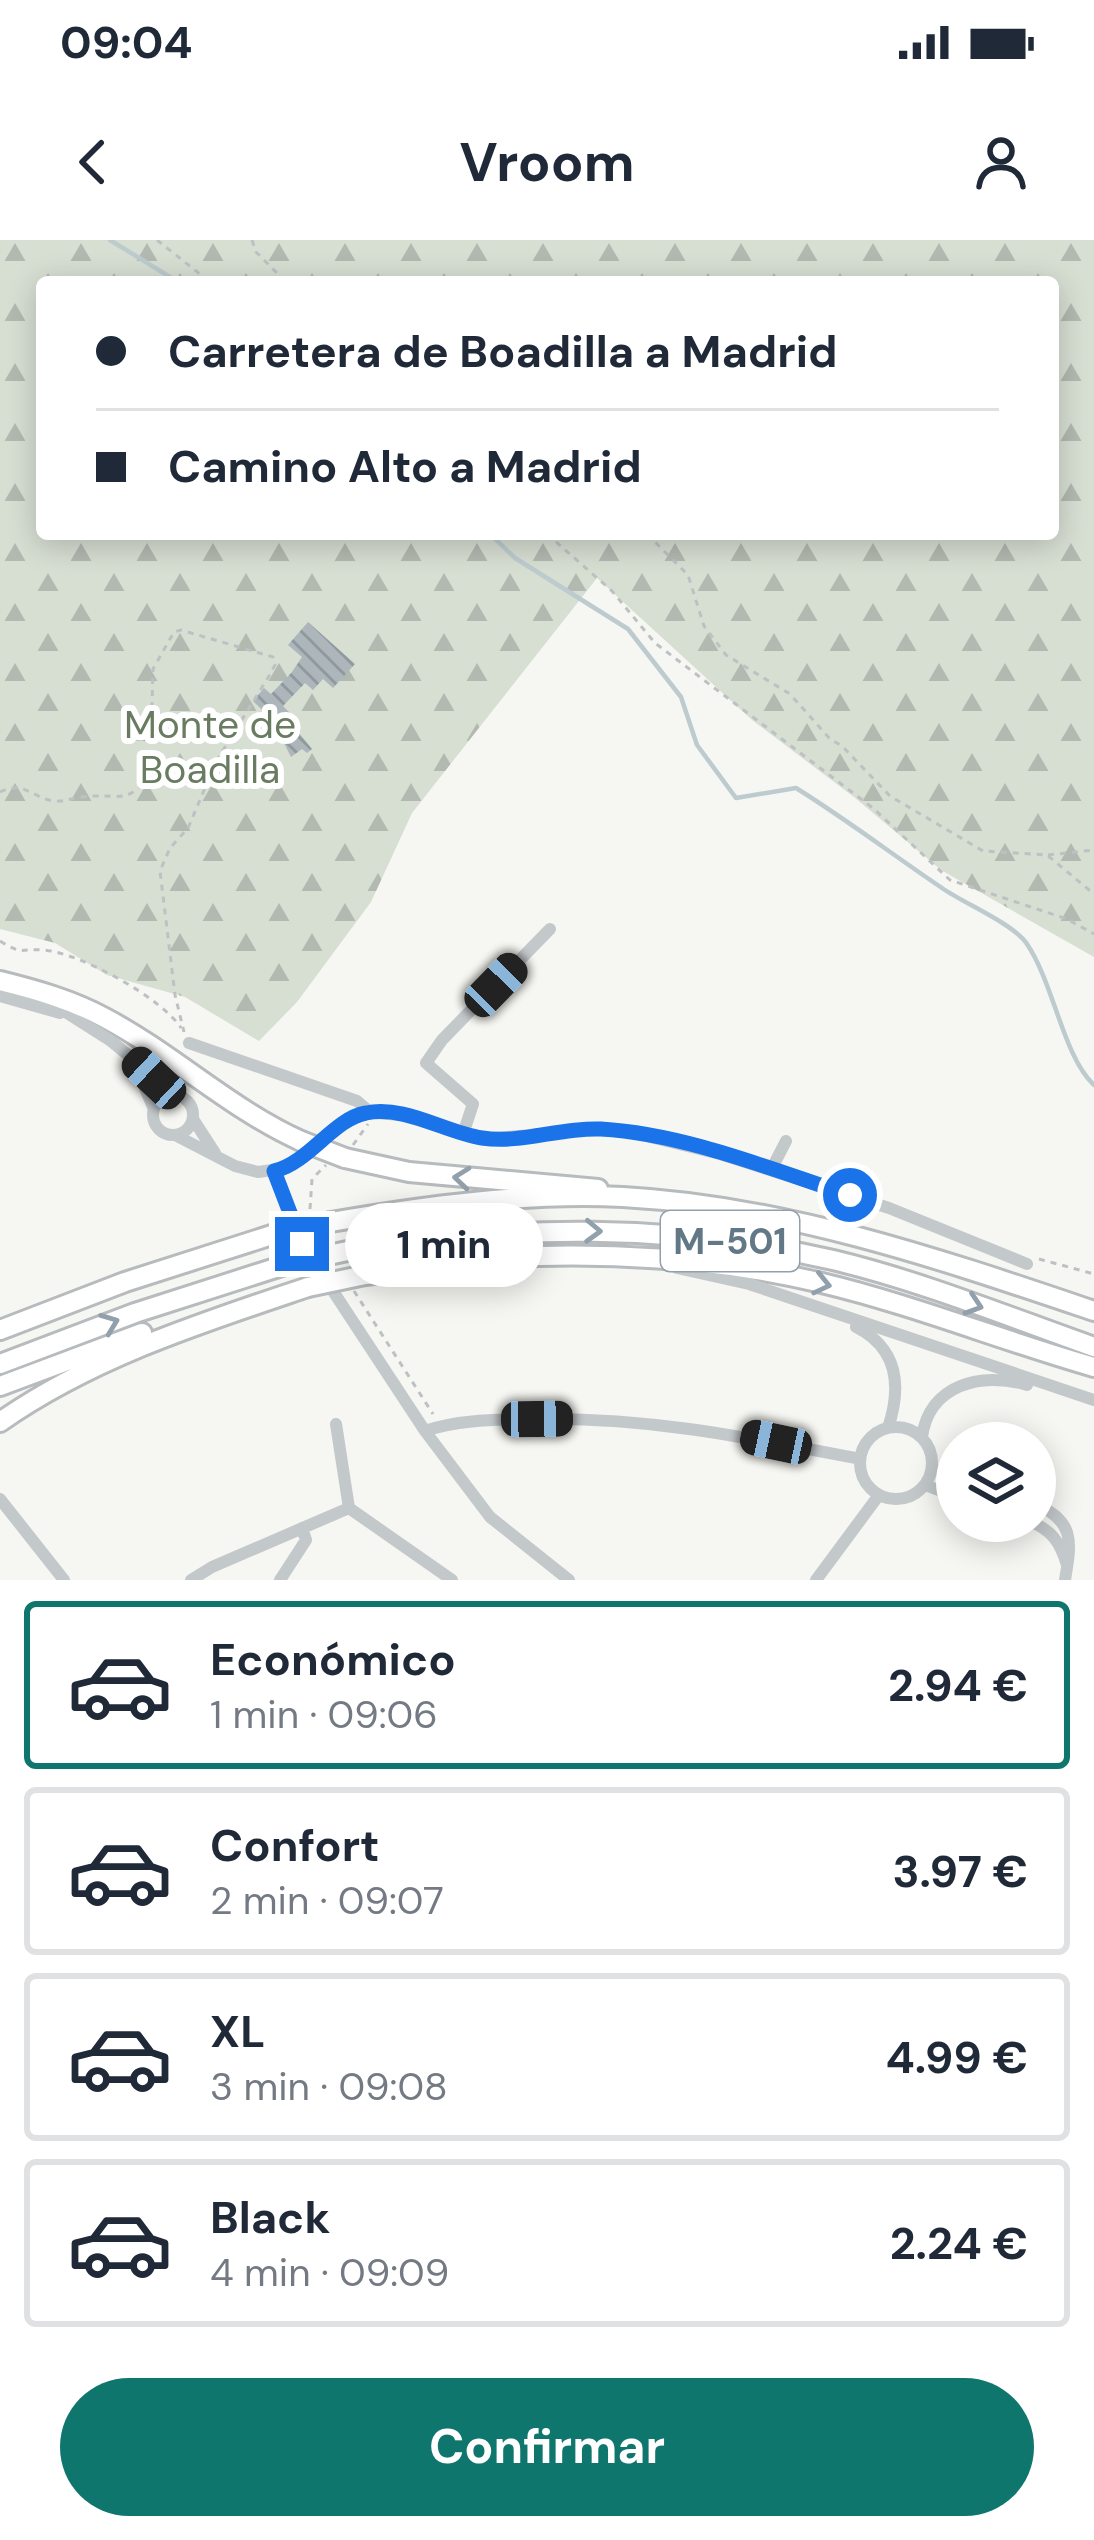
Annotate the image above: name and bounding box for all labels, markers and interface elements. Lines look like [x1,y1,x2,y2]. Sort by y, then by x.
text: 09:04 [60,13,193,72]
text: Vroom [459,127,635,198]
icon: back [60,129,126,195]
icon: person [968,129,1034,195]
text: Carretera de Boadilla a Madrid [168,322,837,381]
text: Camino Alto a Madrid [168,437,642,496]
park label: Monte de Boadilla [124,699,296,795]
car [458,947,534,1023]
car [115,1040,193,1116]
one-way arrow [453,1165,472,1191]
route start [823,1168,877,1222]
callout: 1 min [344,1202,542,1286]
road number: M-501 [661,1211,799,1271]
route end [275,1217,329,1271]
one-way arrow [584,1218,603,1244]
text: 1 min [397,1219,491,1270]
one-way arrow [812,1270,832,1295]
one-way arrow [963,1291,984,1316]
one-way arrow [98,1313,119,1337]
car [501,1400,573,1438]
car [737,1417,815,1467]
map controls [936,1422,1056,1542]
button: layers [936,1422,1056,1542]
text: Económico [210,1630,456,1689]
icon: car [66,1631,174,1739]
text: 2.94 € [888,1656,1028,1715]
text: 1 min · 09:06 [210,1689,438,1740]
text: Confort [210,1816,380,1875]
icon: car [66,1817,174,1925]
text: 3.97 € [892,1842,1028,1901]
text: 2 min · 09:07 [210,1875,444,1926]
text: XL [210,2002,265,2061]
icon: car [66,2003,174,2111]
text: 4.99 € [885,2028,1028,2087]
text: 3 min · 09:08 [210,2061,448,2112]
text: Black [210,2188,330,2247]
icon: car [66,2189,174,2297]
text: 2.24 € [890,2214,1028,2273]
text: 4 min · 09:09 [210,2247,449,2298]
button: Confirmar [60,2378,1034,2516]

